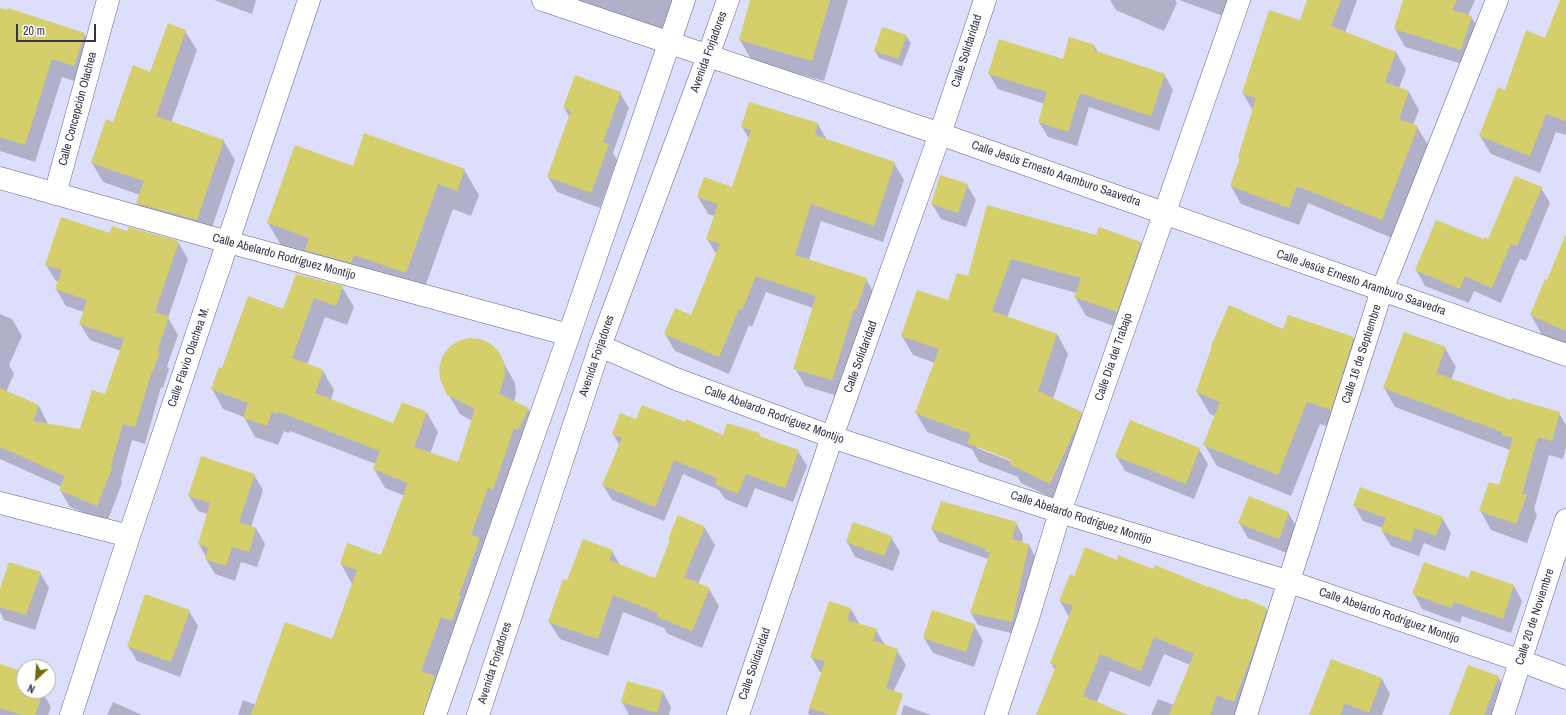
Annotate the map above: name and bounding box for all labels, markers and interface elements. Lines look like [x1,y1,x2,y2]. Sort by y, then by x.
street label: Avenida Forjadores [688,9,730,95]
street label: Calle Solidaridad [948,13,986,89]
scale bar [18,16,98,42]
text: 20 m [23,23,45,39]
street label: Calle Concepción Olachea [56,51,100,167]
street label: Calle Jesús Ernesto Aramburo Saavedra [969,138,1143,210]
street label: Calle Abelardo Rodríguez Montijo [211,231,357,283]
street label: Calle Jesús Ernesto Aramburo Saavedra [1274,247,1448,319]
street label: Calle 16 de Septiembre [1339,303,1385,405]
street label: Calle Flavio Olachea M. [165,305,213,409]
street label: Calle Día del Trabajo [1092,311,1136,403]
street label: Avenida Forjadores [576,313,618,399]
street label: Calle Solidaridad [841,319,881,395]
street label: Calle Abelardo Rodríguez Montijo [702,383,846,447]
street label: Calle Abelardo Rodríguez Montijo [1009,488,1153,548]
street label: Calle 20 de Noviembre [1513,567,1557,667]
street label: Calle Abelardo Rodríguez Montijo [1317,585,1461,647]
street label: Avenida Forjadores [475,620,515,706]
street label: Calle Solidaridad [736,626,774,702]
north arrow [16,659,56,699]
text: N [25,681,37,697]

